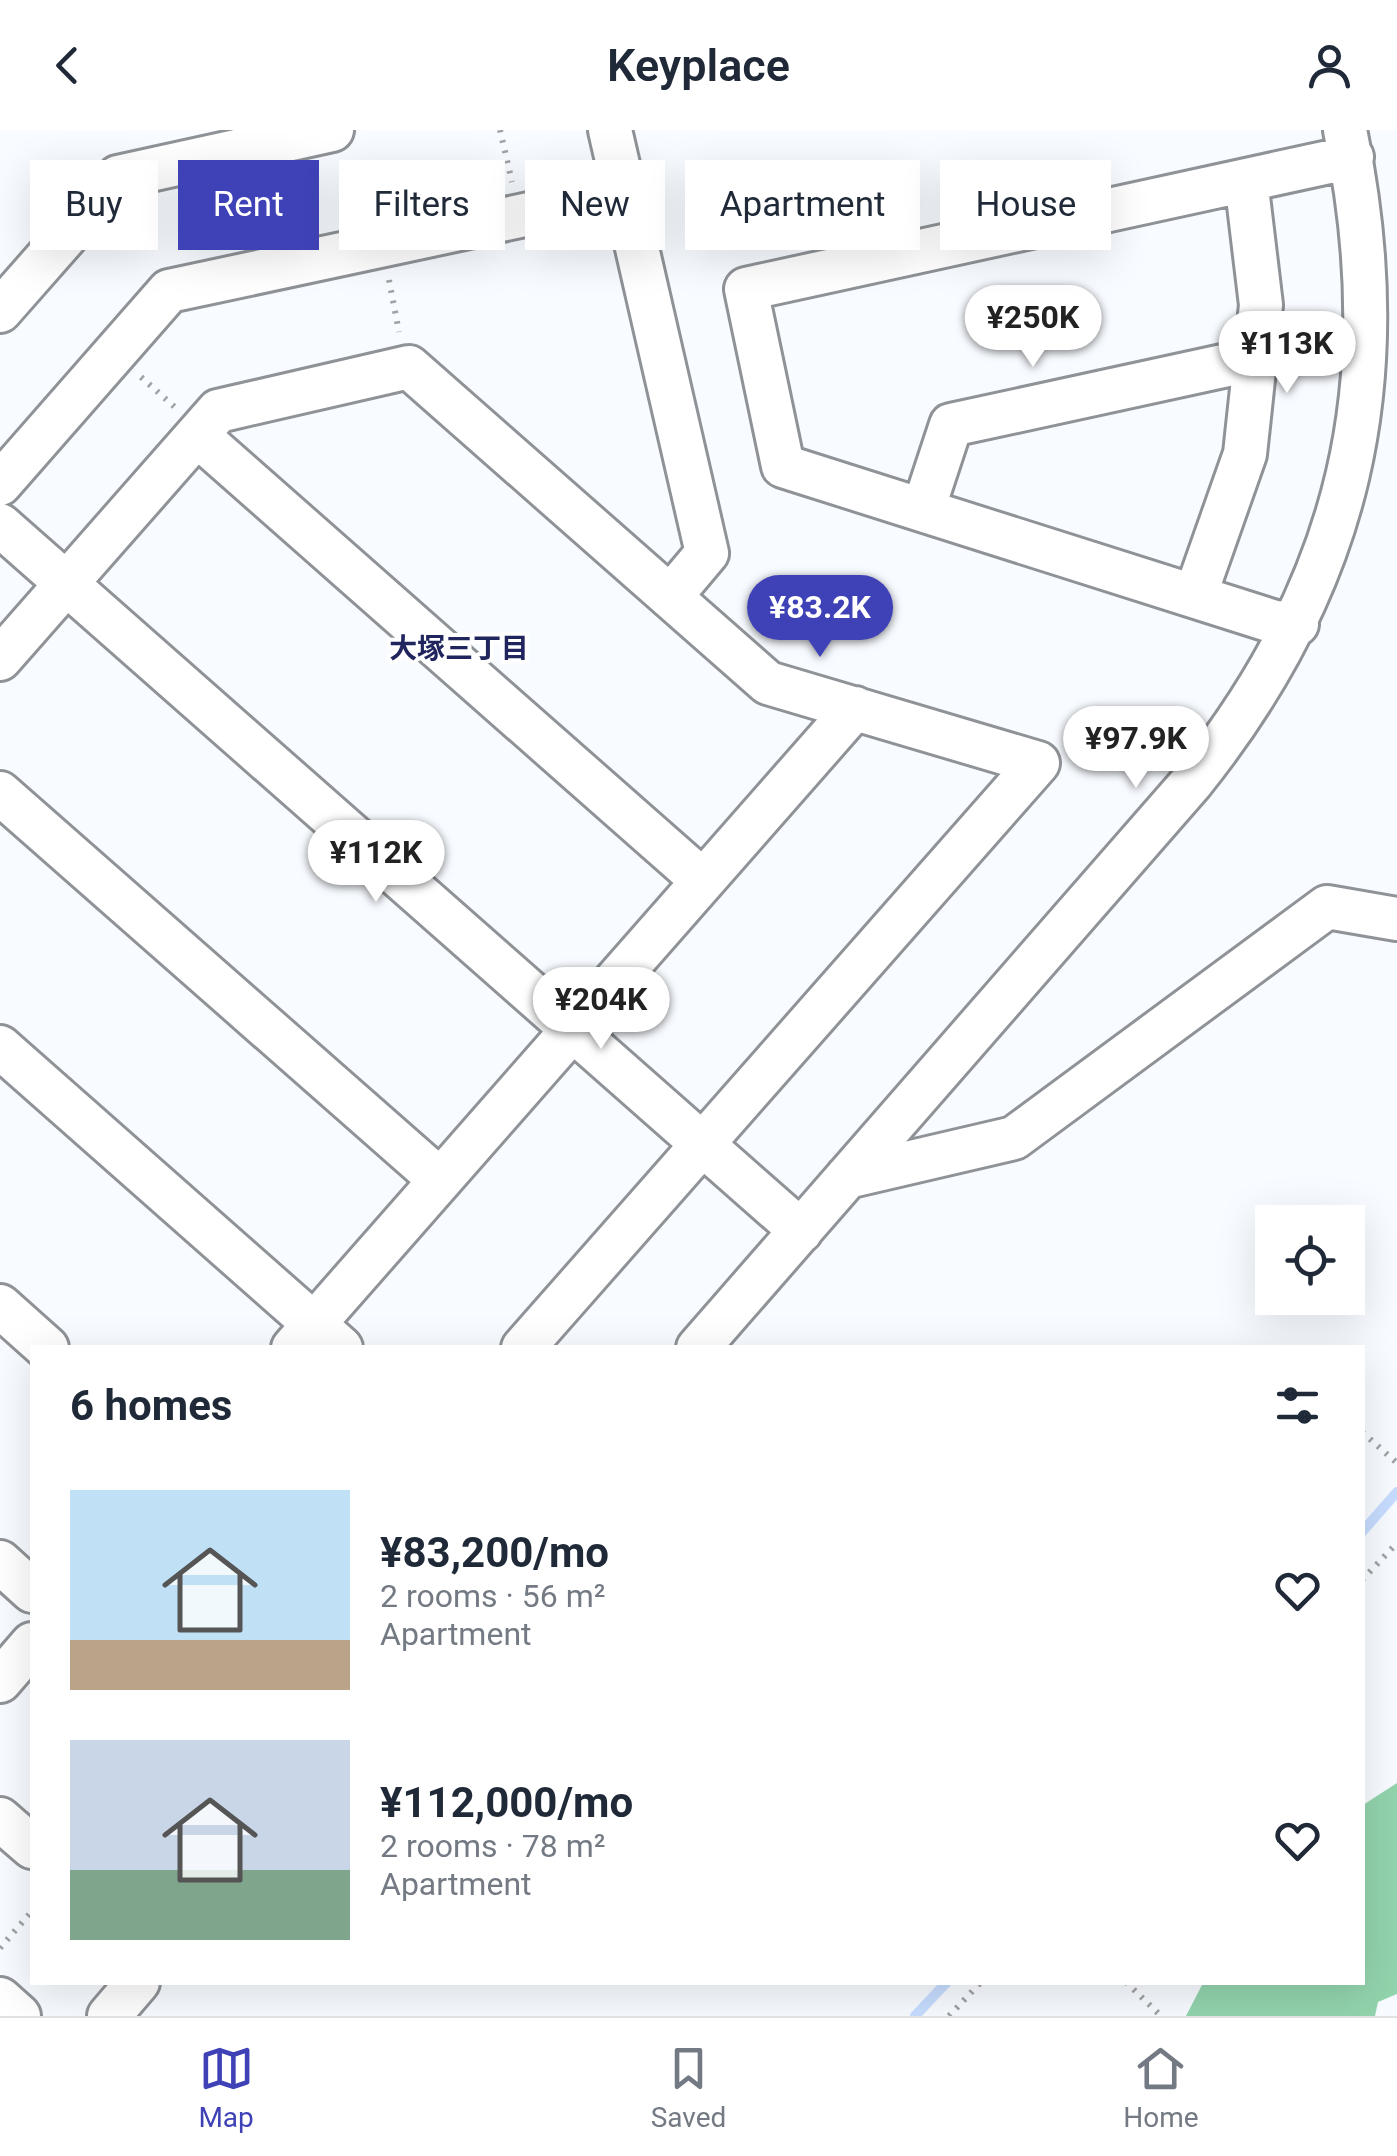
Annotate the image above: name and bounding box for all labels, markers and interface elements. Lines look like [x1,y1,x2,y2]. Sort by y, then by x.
icon: back [40,38,95,93]
icon: person [1302,38,1357,93]
text: Keyplace [607,39,790,92]
chip: Buy [30,160,158,250]
chip: Rent [178,160,319,250]
chip: Filters [339,160,505,250]
chip: New [525,160,665,250]
chip: Apartment [685,160,920,250]
chip: House [940,160,1111,250]
pin: ¥250K [963,285,1103,370]
text: ¥250K [987,298,1079,336]
pin: ¥113K [1217,311,1357,396]
text: ¥113K [1241,324,1333,362]
pin: ¥83.2K [739,575,901,660]
text: ¥83.2K [769,588,871,626]
district label: 大塚三丁目 [389,632,529,665]
pin: ¥97.9K [1055,706,1217,791]
text: ¥97.9K [1085,719,1187,757]
pin: ¥112K [306,820,446,905]
text: ¥112K [330,833,422,871]
pin: ¥204K [531,967,671,1052]
text: ¥204K [555,980,647,1018]
map controls [1255,1205,1365,1315]
button: locate [1255,1205,1365,1315]
icon: filters [1270,1378,1325,1433]
text: 6 homes [70,1381,232,1430]
text: ¥83,200/mo [380,1528,609,1577]
icon: home [150,1530,270,1650]
icon: heart [1270,1563,1325,1618]
text: 2 rooms · 56 m² [380,1577,605,1615]
text: Apartment [380,1615,532,1653]
text: ¥112,000/mo [380,1778,633,1827]
icon: home [150,1780,270,1900]
icon: heart [1270,1813,1325,1868]
text: 2 rooms · 78 m² [380,1827,605,1865]
text: Apartment [380,1865,532,1903]
tab: Map [198,2041,254,2134]
tab: Saved [651,2041,726,2134]
tab: Home [1123,2041,1199,2134]

